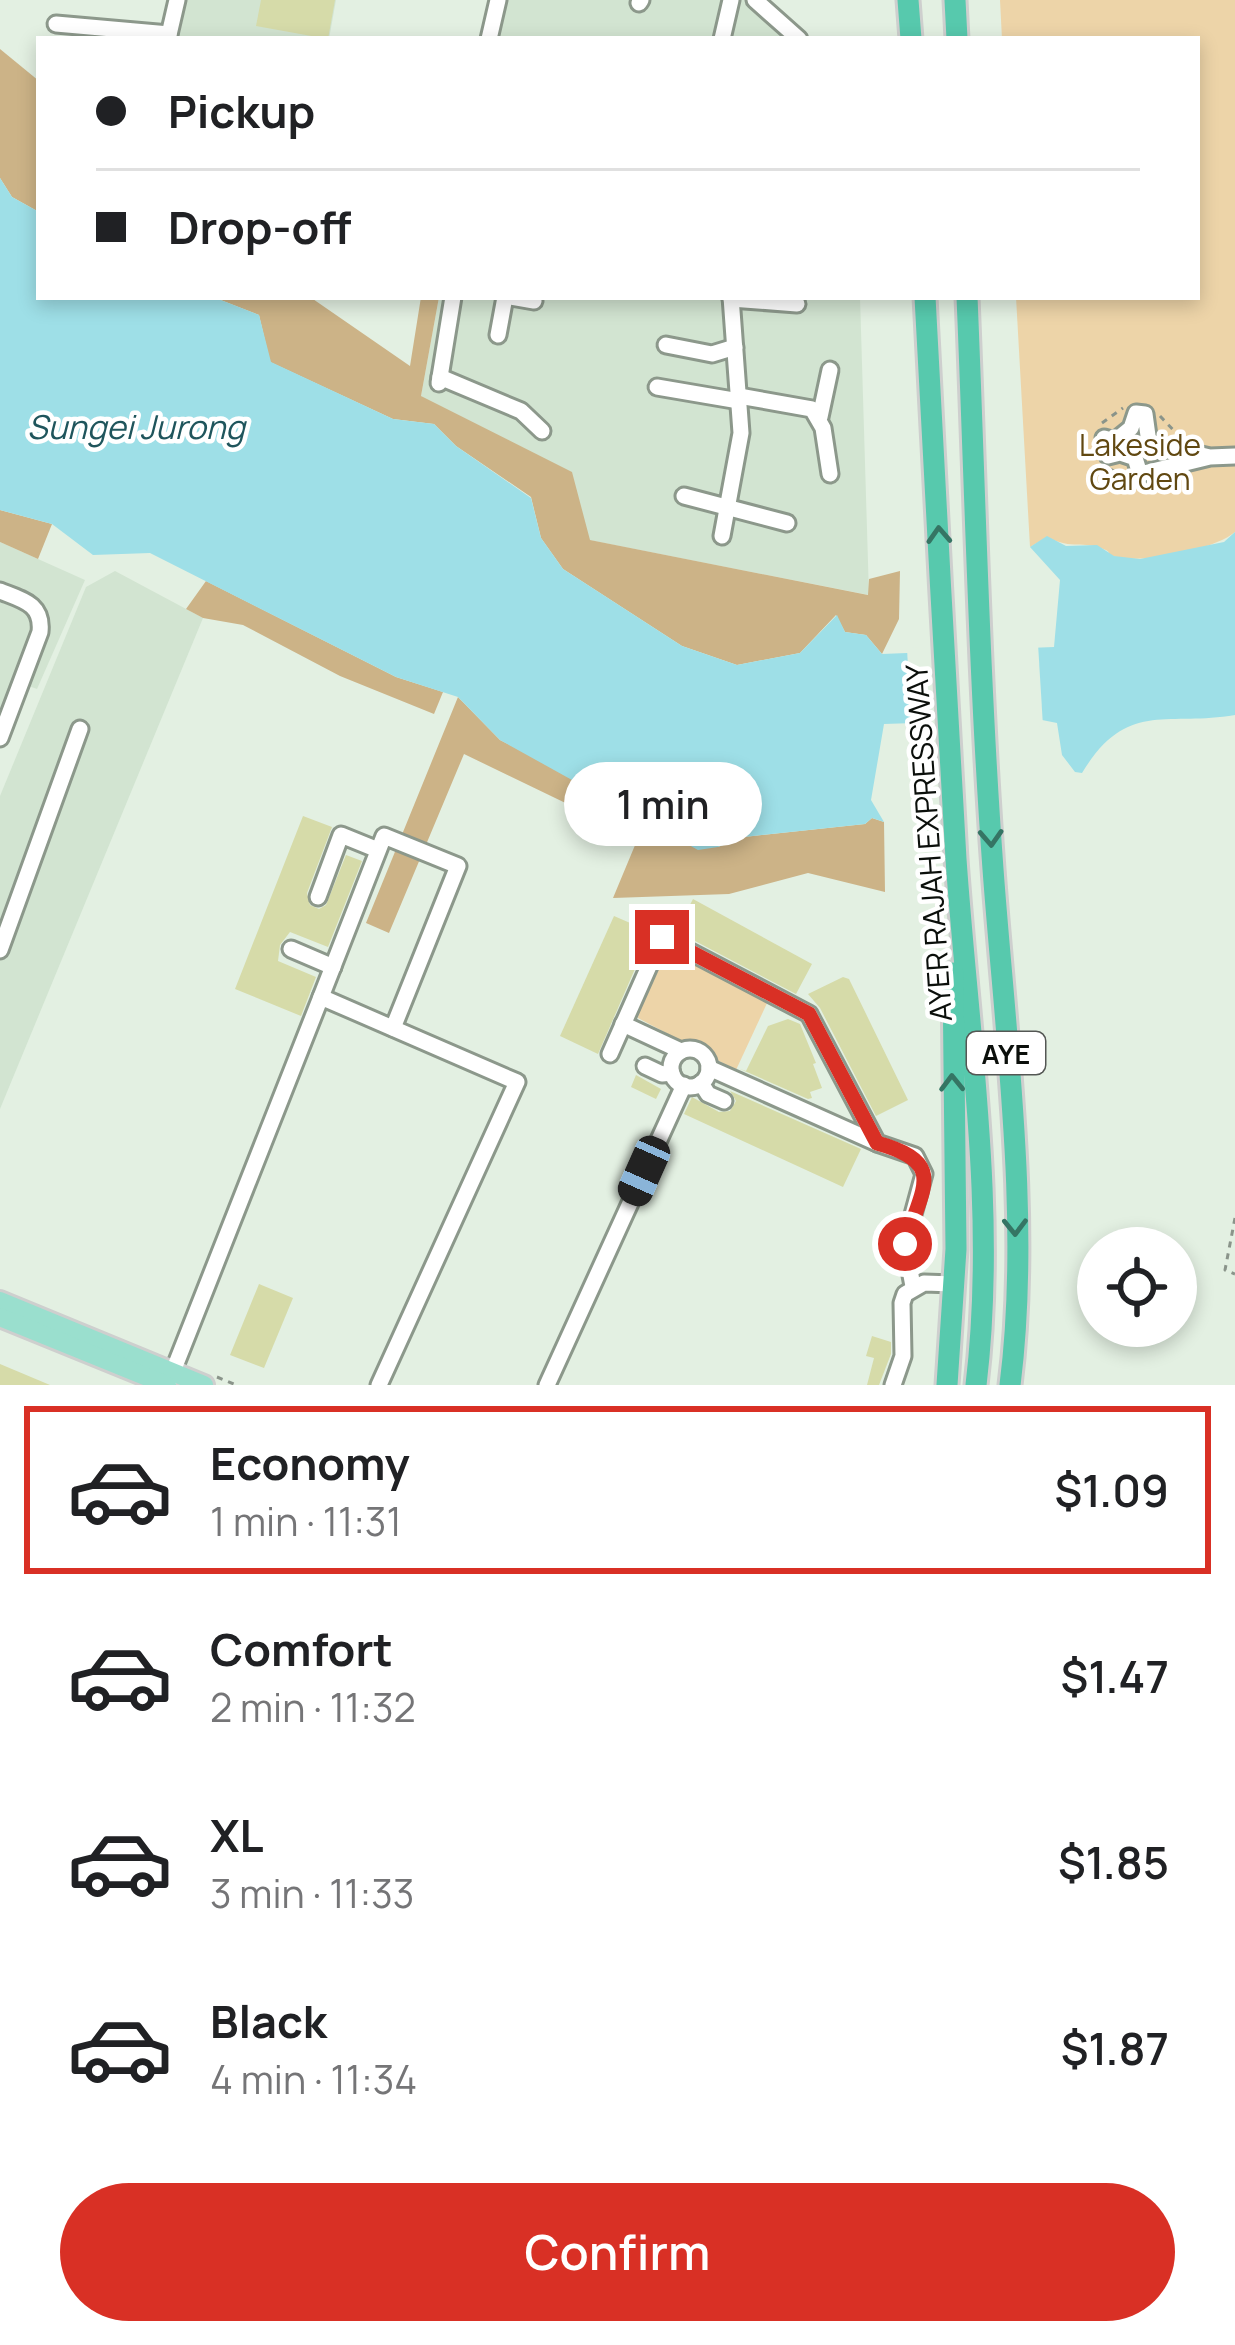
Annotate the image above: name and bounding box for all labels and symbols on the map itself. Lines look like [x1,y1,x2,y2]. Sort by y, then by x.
water label: Sungei Jurong [27,404,247,449]
park label: Lakeside Garden [1079,424,1201,499]
one-way arrow [926,525,952,544]
street label: AYER RAJAH EXPRESSWAY [895,663,961,1023]
callout: 1 min [563,763,761,847]
one-way arrow [978,829,1004,848]
route end [635,910,689,964]
road number: AYE [967,1032,1045,1074]
one-way arrow [940,1073,966,1092]
car [613,1131,675,1211]
route start [878,1217,932,1271]
one-way arrow [1002,1219,1028,1237]

